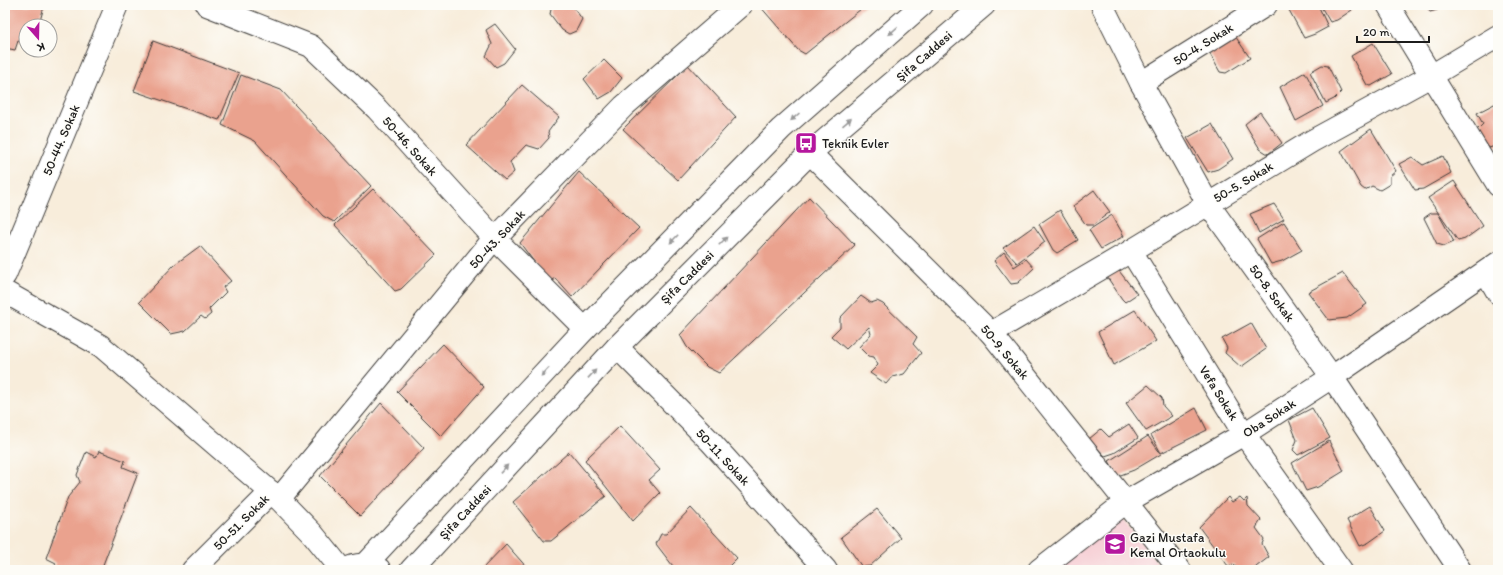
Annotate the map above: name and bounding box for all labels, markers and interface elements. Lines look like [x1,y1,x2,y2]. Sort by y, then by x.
north arrow [18,18,58,58]
scale bar [1357,18,1429,44]
street label: 50-4. Sokak [1170,20,1236,68]
text: 20 m [1363,25,1390,39]
one-way arrow [888,26,898,35]
street label: Şifa Caddesi [893,28,955,84]
text: K [35,40,47,55]
street label: 50-44. Sokak [39,102,83,178]
one-way arrow [790,112,801,121]
street label: 50-46. Sokak [379,113,441,179]
one-way arrow [841,118,852,127]
bus stop icon: Teknik Evler [793,130,819,156]
place label: Teknik Evler [822,136,890,151]
street label: 50-5. Sokak [1211,158,1276,206]
street label: 50-43. Sokak [466,206,528,271]
one-way arrow [669,234,679,244]
one-way arrow [718,236,728,246]
street label: Şifa Caddesi [657,247,717,307]
street label: 50-8. Sokak [1246,261,1298,325]
street label: 50-9. Sokak [978,322,1032,383]
street label: Vefa Sokak [1196,363,1242,423]
one-way arrow [540,367,550,377]
one-way arrow [588,369,597,379]
street label: Oba Sokak [1240,395,1298,441]
street label: 50-11. Sokak [693,426,753,489]
one-way arrow [499,464,509,474]
street label: Şifa Caddesi [436,482,494,542]
street label: 50-51. Sokak [210,491,272,553]
place label: Gazi Mustafa Kemal Ortaokulu [1130,530,1226,560]
school or university icon: Gazi Mustafa Kemal Ortaokulu [1102,531,1128,557]

